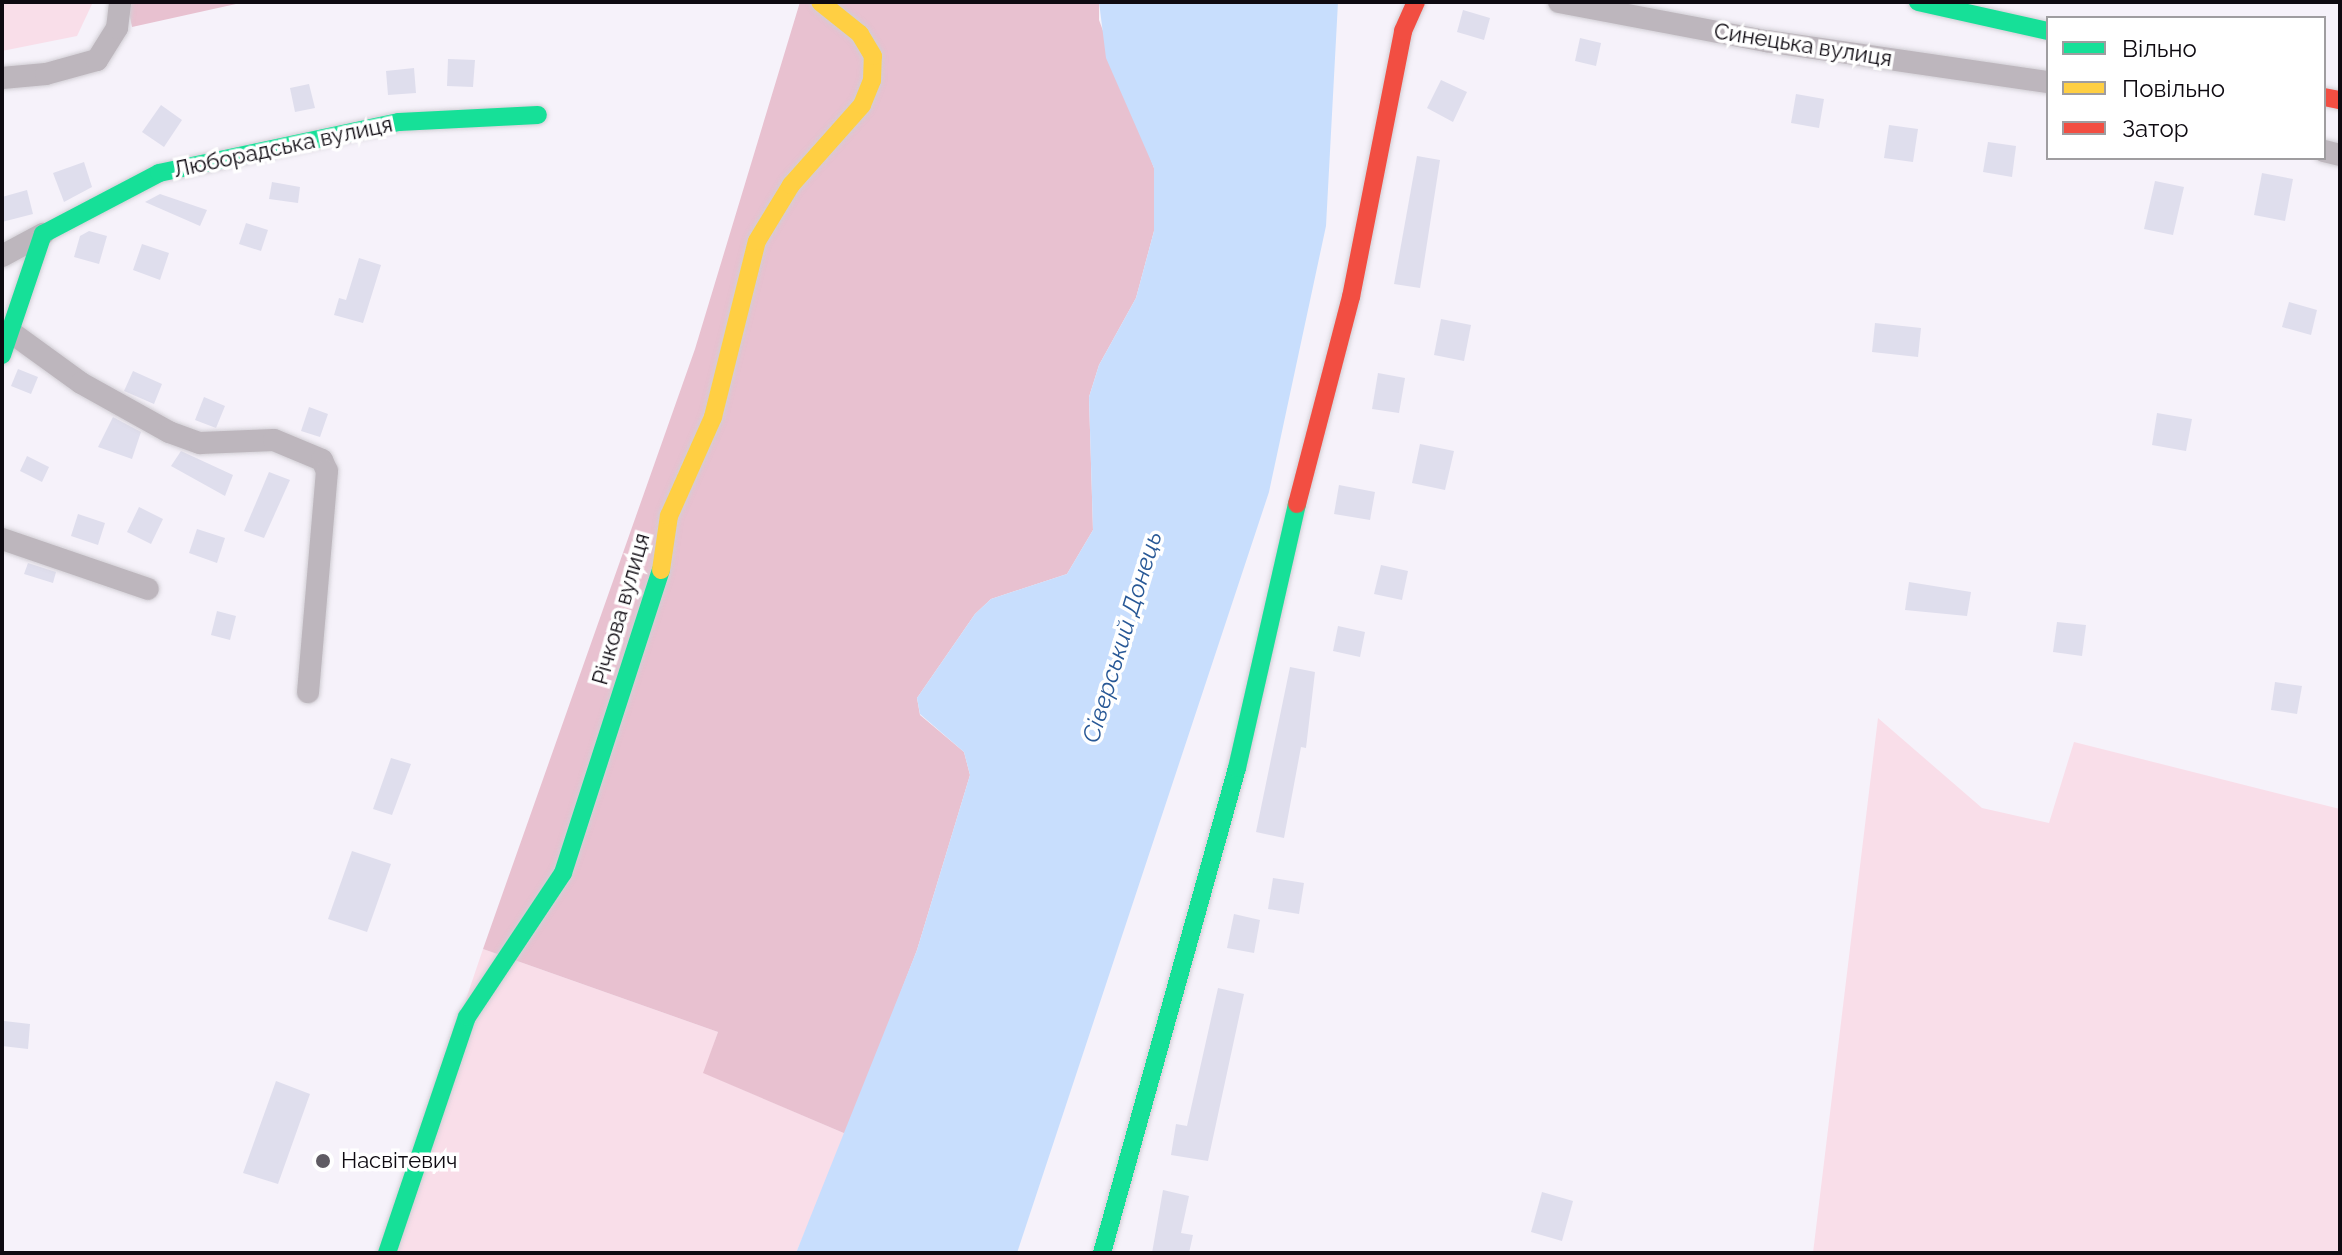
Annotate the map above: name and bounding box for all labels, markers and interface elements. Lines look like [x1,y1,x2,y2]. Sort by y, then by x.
legend [2046,16,2326,160]
street label: Синецька вулиця [1712,18,1894,72]
text: Вільно [2122,34,2197,63]
text: Повільно [2122,74,2225,103]
street label: Люборадська вулиця [171,111,395,183]
text: Затор [2122,114,2189,143]
water label: Сіверський Донець [1076,528,1168,746]
street label: Річкова вулиця [587,530,655,688]
place label: Насвітевич [341,1148,457,1174]
marker: Насвітевич [312,1150,334,1172]

